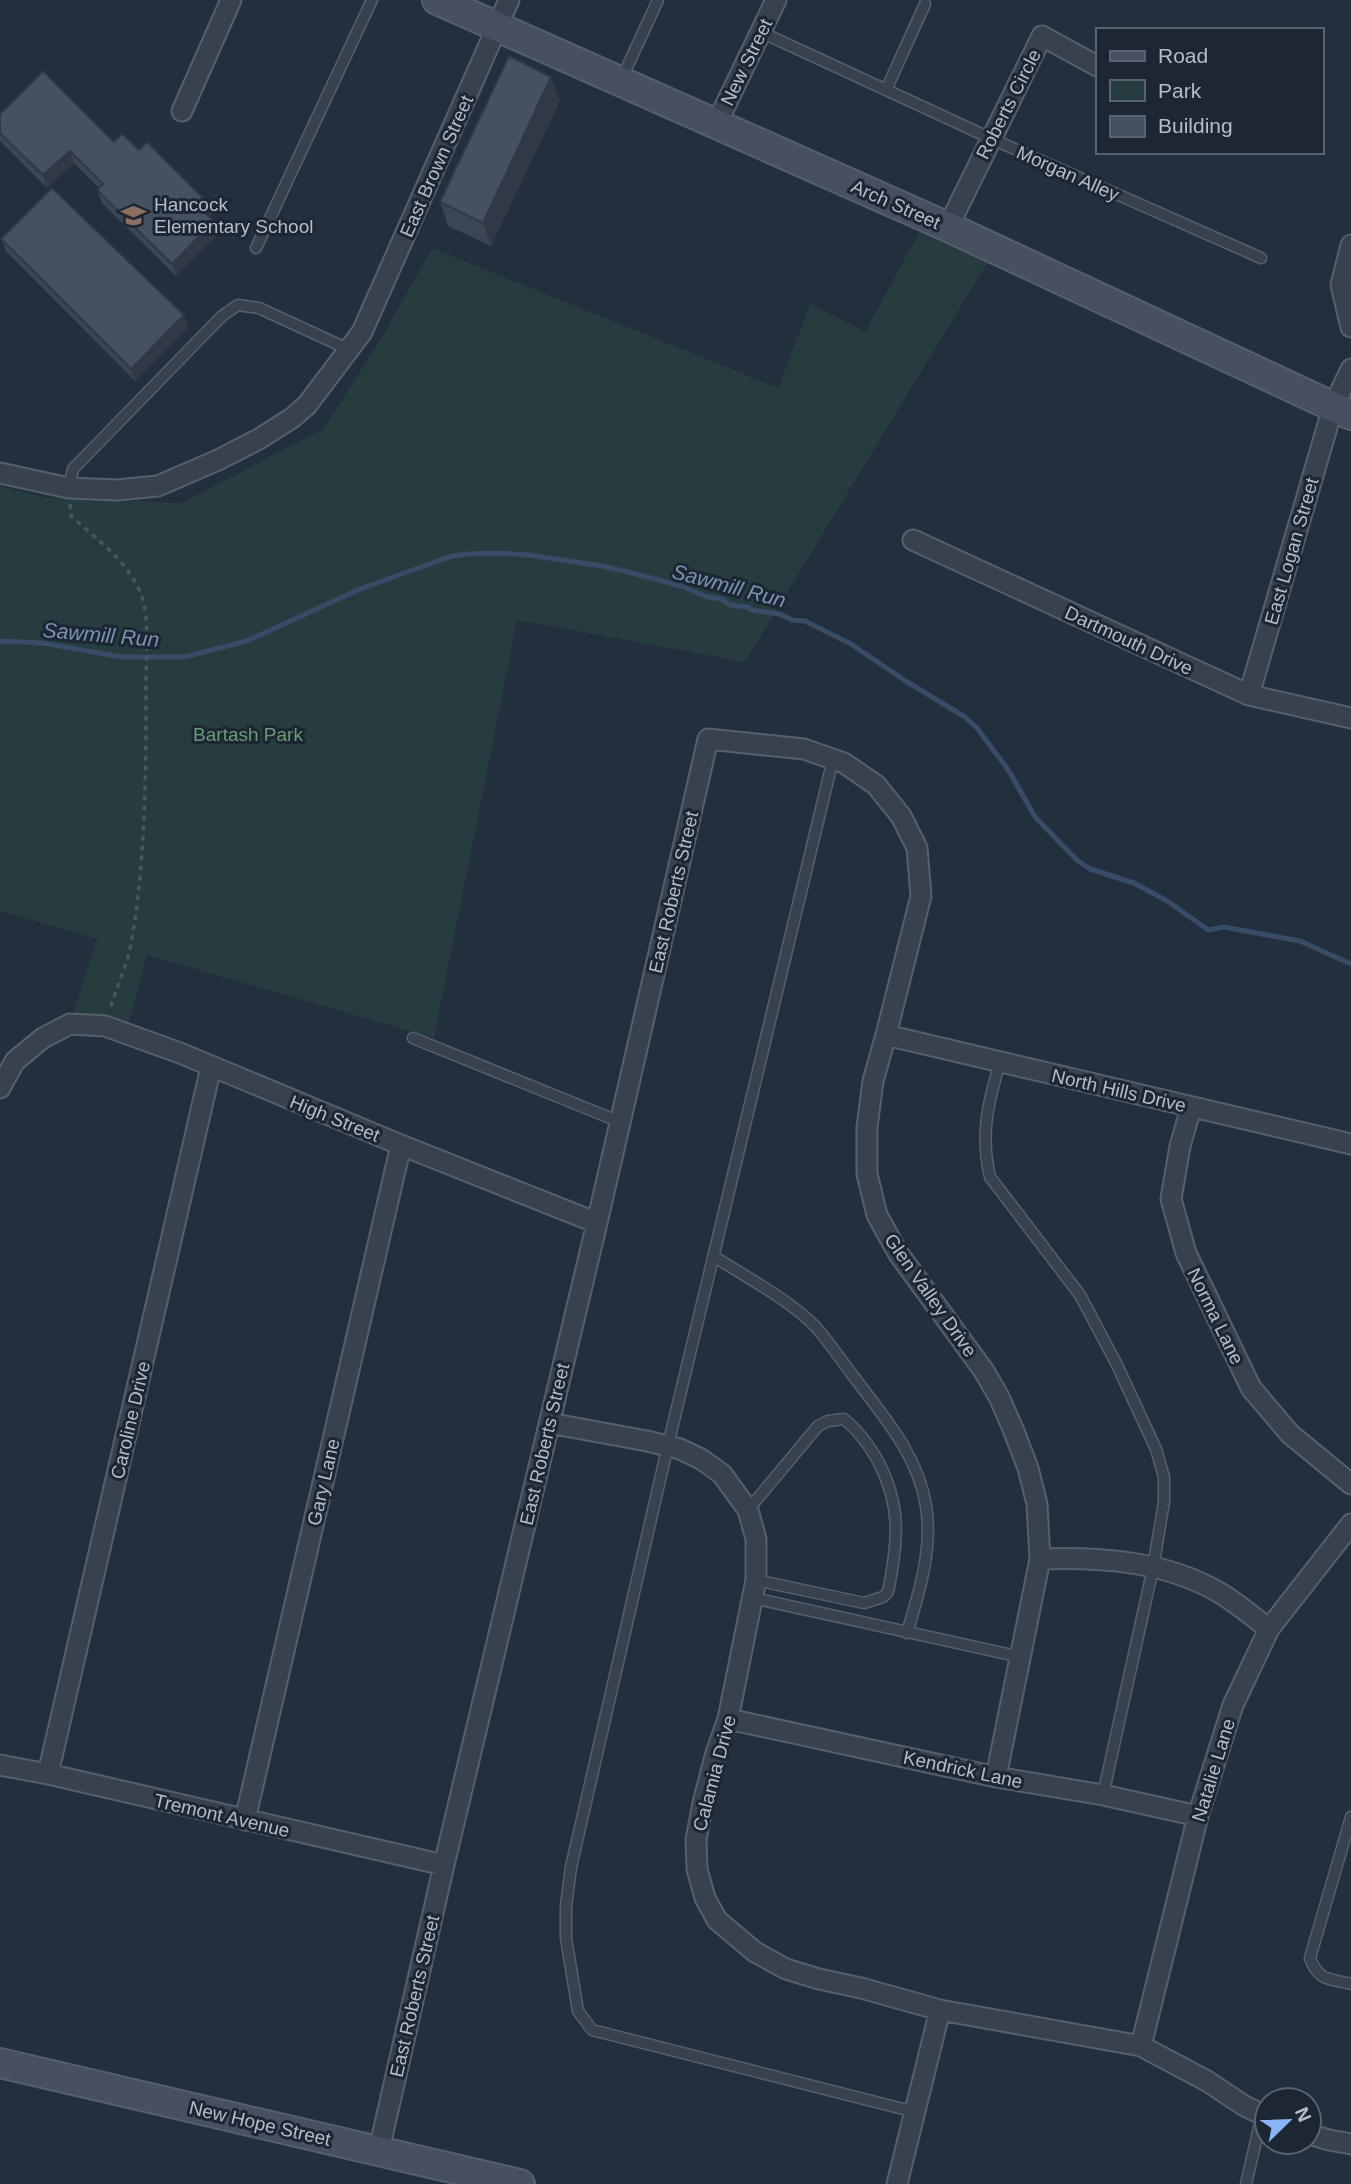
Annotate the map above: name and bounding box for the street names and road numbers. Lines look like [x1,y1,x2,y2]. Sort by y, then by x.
street label: New Street [716,15,777,109]
street label: Roberts Circle [972,46,1045,163]
street label: East Brown Street [396,91,477,240]
street label: Morgan Alley [1013,142,1123,206]
street label: Arch Street [848,176,944,234]
street label: East Logan Street [1260,474,1323,627]
street label: Dartmouth Drive [1062,602,1196,679]
street label: East Roberts Street [645,808,703,975]
street label: North Hills Drive [1050,1065,1188,1116]
street label: High Street [287,1091,383,1146]
street label: Glen Valley Drive [880,1230,981,1361]
street label: Norma Lane [1183,1265,1248,1368]
street label: Caroline Drive [107,1359,154,1481]
street label: East Roberts Street [516,1360,574,1527]
street label: Gary Lane [303,1437,344,1528]
street label: Calamia Drive [689,1713,740,1833]
street label: Natalie Lane [1188,1716,1239,1824]
street label: Kendrick Lane [901,1747,1024,1792]
street label: Tremont Avenue [152,1790,292,1841]
street label: East Roberts Street [386,1912,444,2079]
street label: New Hope Street [187,2097,333,2150]

